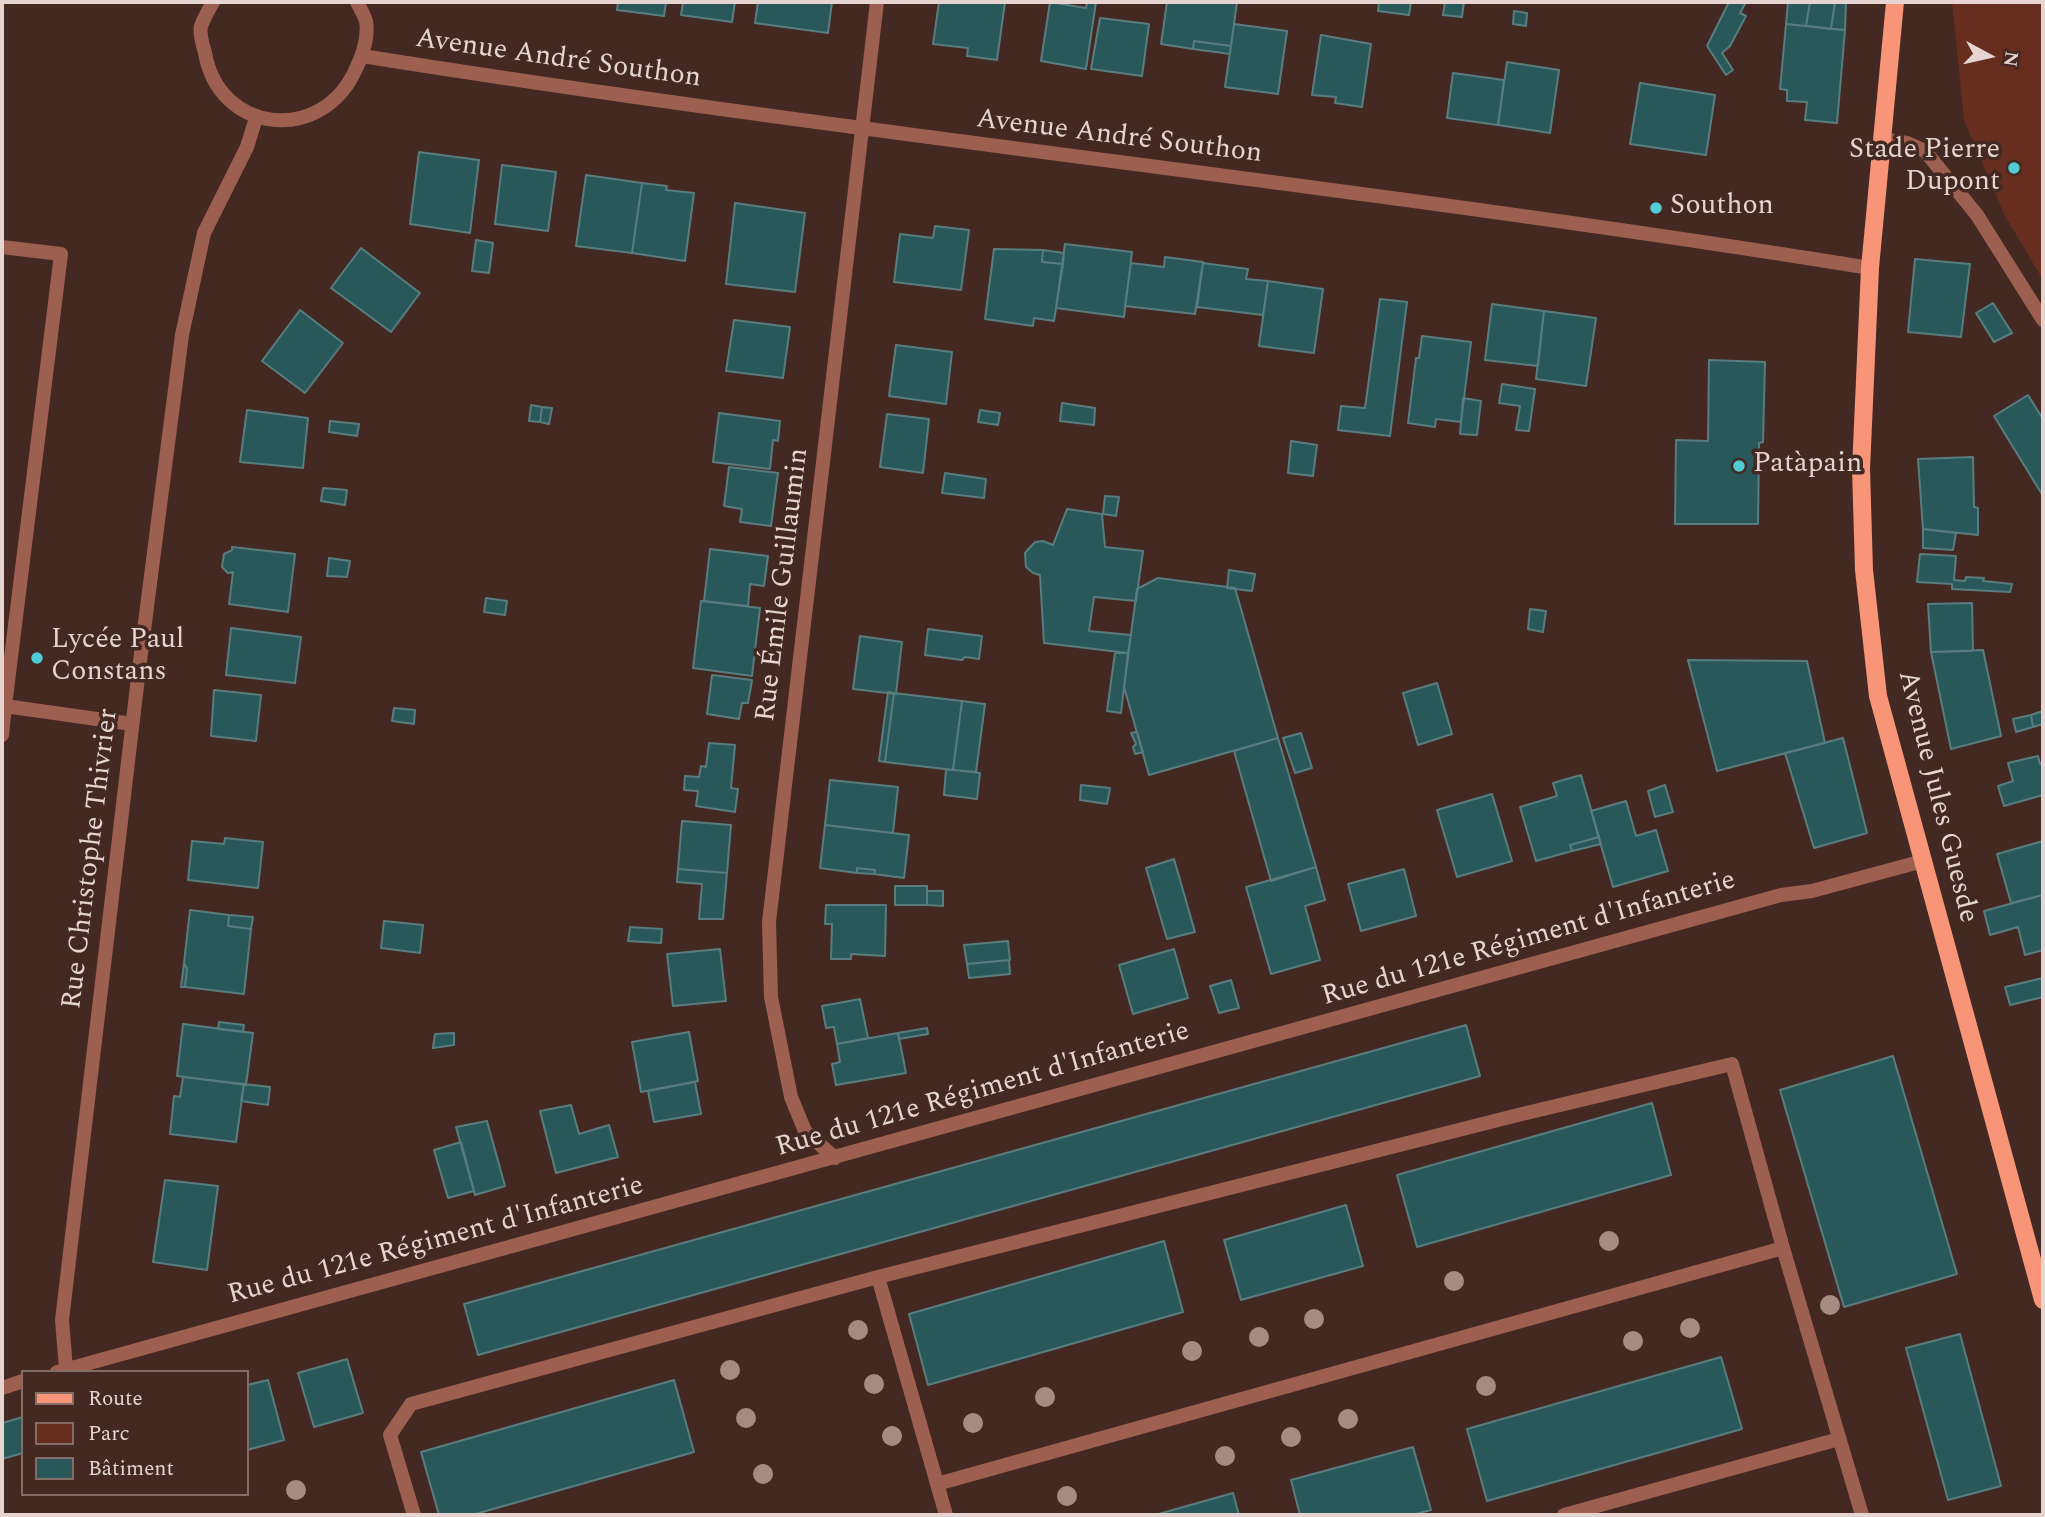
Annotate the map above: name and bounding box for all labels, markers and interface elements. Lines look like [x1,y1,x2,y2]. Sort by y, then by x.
north arrow [1954,21,2024,91]
street label: Avenue André Southon [413,23,703,97]
text: N [1995,49,2026,69]
street label: Avenue André Southon [974,104,1264,172]
place label: Stade Pierre Dupont [1849,135,2000,201]
marker: Stade Pierre Dupont [2006,160,2022,176]
place label: Southon [1670,191,1774,225]
marker: Southon [1648,200,1664,216]
street label: Rue Émile Guillaumin [751,446,817,724]
place label: Patàpain [1753,449,1862,483]
marker: Patàpain [1731,458,1747,474]
place label: Lycée Paul Constans [51,625,184,691]
marker: Lycée Paul Constans [29,650,45,666]
street label: Avenue Jules Guesde [1888,667,1984,927]
street label: Rue Christophe Thivrier [57,707,127,1011]
street label: Rue du 121e Régiment d'Infanterie [1318,865,1740,1015]
street label: Rue du 121e Régiment d'Infanterie [772,1016,1194,1166]
street label: Rue du 121e Régiment d'Infanterie [225,1170,647,1314]
legend [21,1370,248,1496]
text: Route [88,1383,143,1415]
text: Parc [88,1418,130,1450]
text: Bâtiment [88,1453,174,1485]

